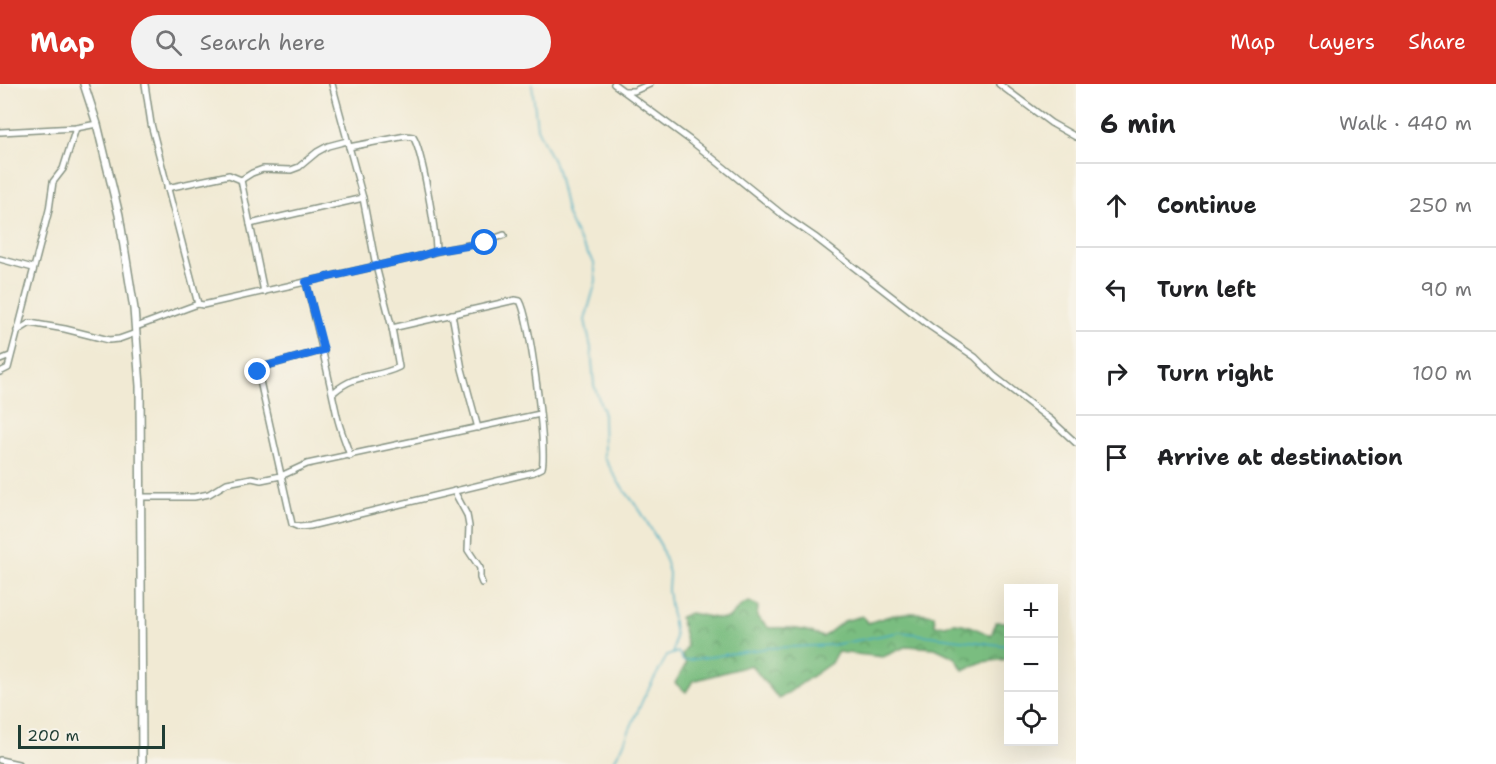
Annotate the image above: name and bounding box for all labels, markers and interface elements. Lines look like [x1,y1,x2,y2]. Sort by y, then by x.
search box [131,15,551,69]
text: Map [30,23,95,61]
icon: search [152,26,185,59]
text: Search here [200,28,325,57]
text: Map [1230,28,1275,56]
text: Layers [1308,28,1375,56]
text: Share [1408,28,1466,56]
text: 6 min [1100,106,1176,141]
text: Walk · 440 m [1339,110,1472,136]
icon: ahead [1100,189,1133,222]
text: Continue [1157,191,1257,220]
text: 250 m [1408,192,1472,218]
route start [471,229,497,255]
icon: left [1100,273,1133,306]
text: Turn left [1157,275,1256,304]
text: 90 m [1420,276,1472,302]
icon: right [1100,357,1133,390]
route end [244,358,270,384]
text: Turn right [1157,359,1274,388]
text: 100 m [1412,360,1472,386]
icon: arrive [1100,441,1133,474]
text: Arrive at destination [1157,443,1403,472]
map controls [1004,584,1058,746]
button: + [1004,584,1058,638]
button: − [1004,638,1058,692]
button: locate [1004,692,1058,746]
scale bar [18,722,165,750]
text: 200 m [27,725,79,746]

